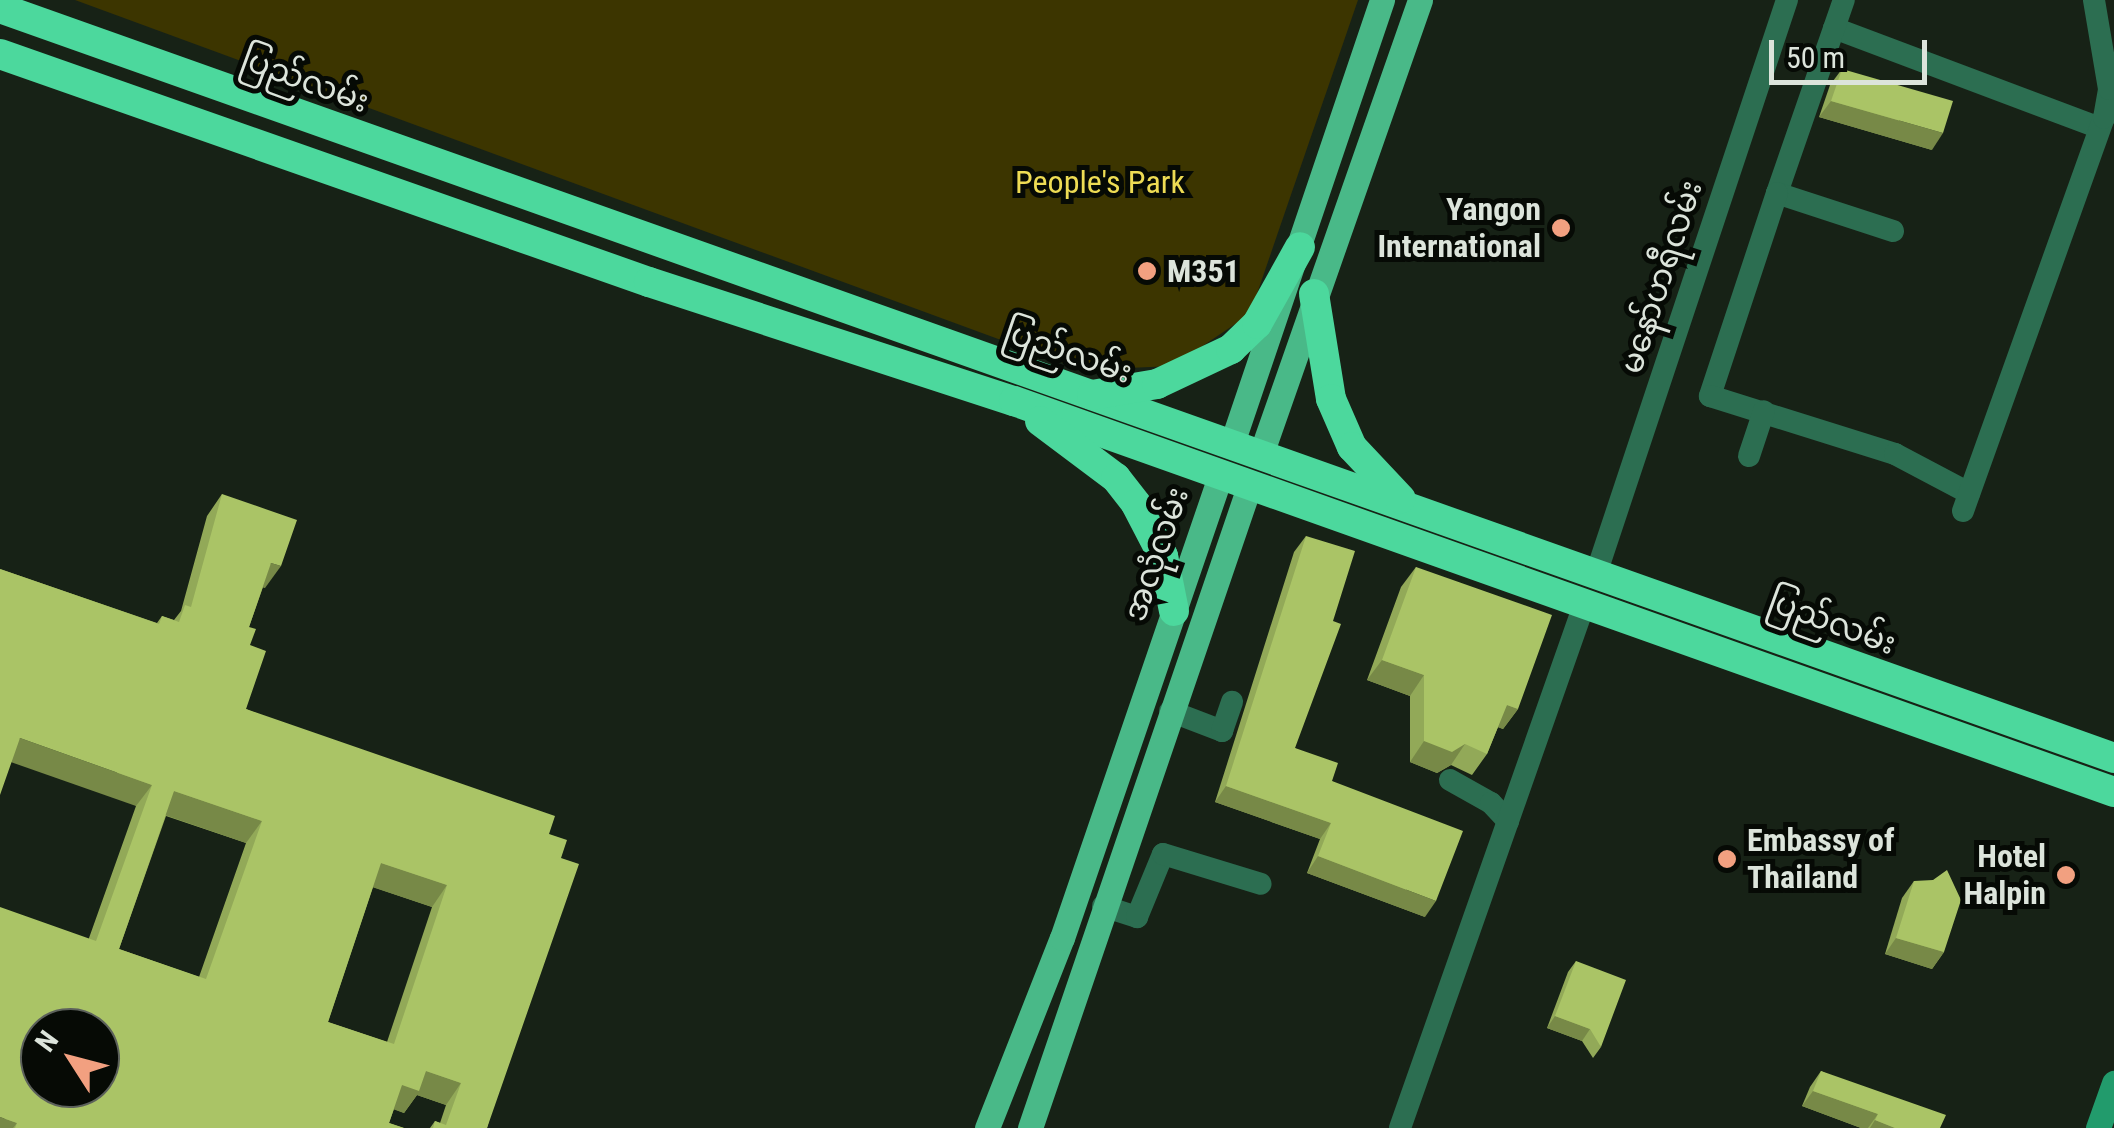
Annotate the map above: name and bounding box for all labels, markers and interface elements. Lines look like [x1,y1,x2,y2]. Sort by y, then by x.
scale bar [1774,20,1932,82]
street label: ပြည်လမ်း [236,39,374,121]
text: 50 m [1786,40,1845,75]
park label: People's Park [1015,163,1185,201]
street label: မနော်ဟရီလမ်း [1612,176,1710,378]
place label: Yangon International [1377,191,1541,266]
marker: Yangon International [1550,217,1572,239]
place label: M351 [1167,252,1240,290]
marker: M351 [1136,260,1158,282]
street label: ပြည်လမ်း [999,312,1137,392]
street label: အလုံလမ်း [1115,482,1197,626]
street label: ပြည်လမ်း [1763,581,1901,663]
place label: Embassy of Thailand [1747,822,1894,897]
place label: Hotel Halpin [1964,838,2046,913]
marker: Embassy of Thailand [1716,848,1738,870]
marker: Hotel Halpin [2055,864,2077,886]
north arrow [20,1008,120,1108]
text: N [29,1025,65,1058]

